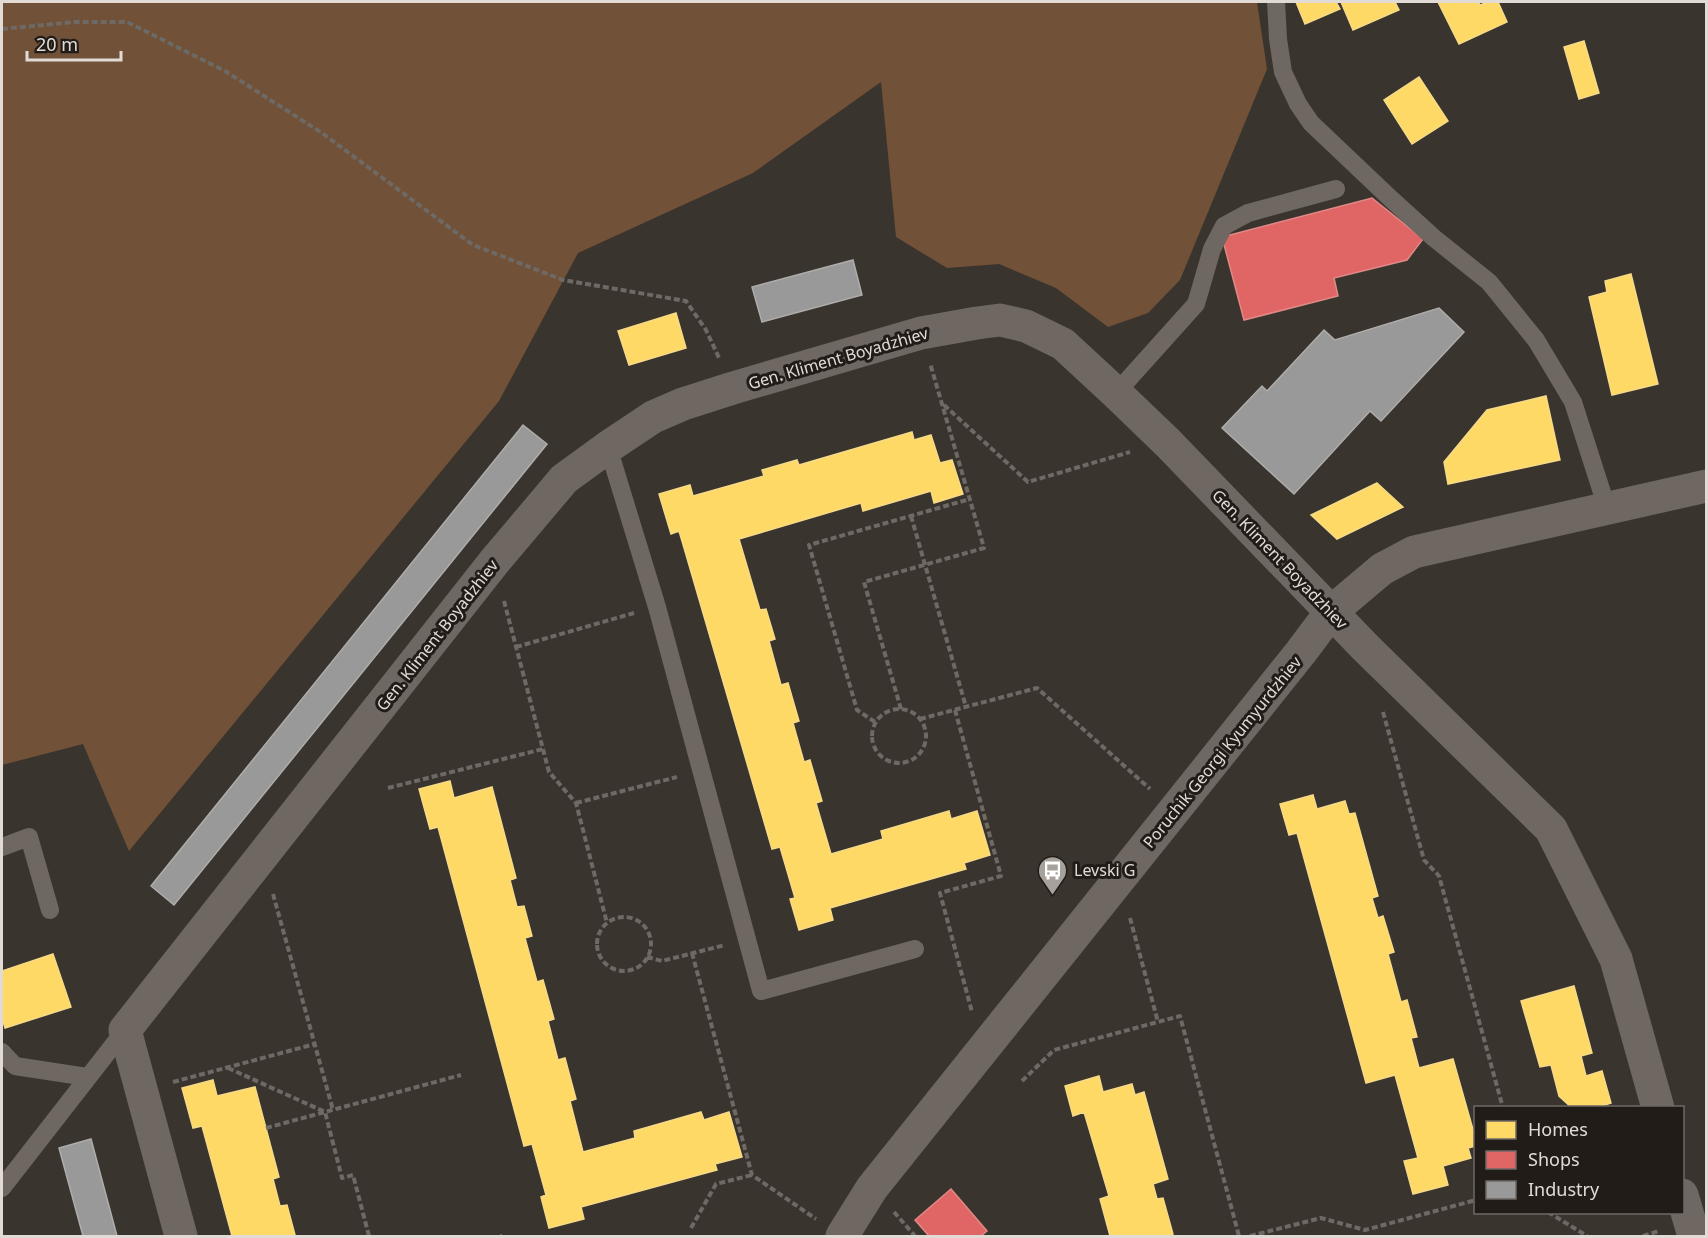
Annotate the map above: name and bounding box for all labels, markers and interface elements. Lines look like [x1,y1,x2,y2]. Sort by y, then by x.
scale bar [27,24,122,62]
text: 20 m [36,32,78,56]
street label: Gen. Kliment Boyadzhiev [746,322,931,394]
street label: Gen. Kliment Boyadzhiev [1207,484,1353,634]
street label: Gen. Kliment Boyadzhiev [371,554,503,715]
street label: Poruchik Georgi Kyumyurdzhiev [1138,651,1307,852]
bus stop icon: Levski G [1037,854,1069,896]
place label: Levski G [1074,859,1135,881]
legend [1474,1106,1684,1214]
text: Homes [1528,1117,1588,1141]
text: Shops [1528,1147,1580,1171]
text: Industry [1528,1177,1600,1201]

